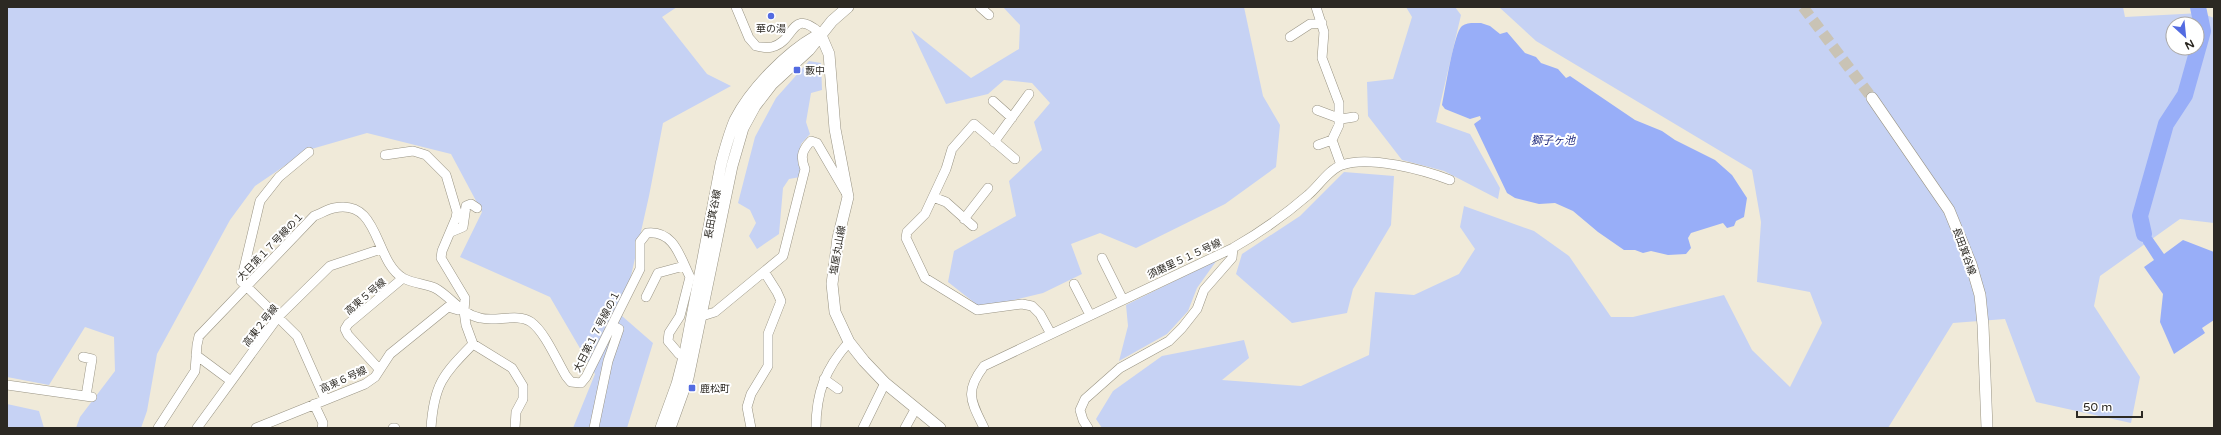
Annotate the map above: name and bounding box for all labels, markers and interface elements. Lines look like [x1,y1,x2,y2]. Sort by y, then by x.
marker: 華の湯 [766,11,776,21]
north arrow [2165,16,2205,56]
place label: 華の湯 [756,23,786,35]
text: N [2182,37,2196,52]
marker: 藪中 [792,65,802,75]
place label: 藪中 [805,65,825,77]
water label: 獅子ヶ池 [1531,134,1576,147]
street label: 長田箕谷線 [702,189,724,240]
street label: 大日第１７号線の１ [235,210,306,283]
street label: 塩屋丸山線 [828,225,848,276]
street label: 長田箕谷線 [1950,226,1978,277]
street label: 須磨里５１５号線 [1146,237,1223,281]
street label: 高東５号線 [343,276,389,317]
street label: 大日第１７号線の１ [571,289,623,374]
street label: 高東２号線 [241,302,281,349]
street label: 高東６号線 [318,364,369,396]
marker: 鹿松町 [687,383,697,393]
place label: 鹿松町 [700,383,730,395]
scale bar [2077,393,2142,419]
text: 50 m [2083,400,2112,414]

